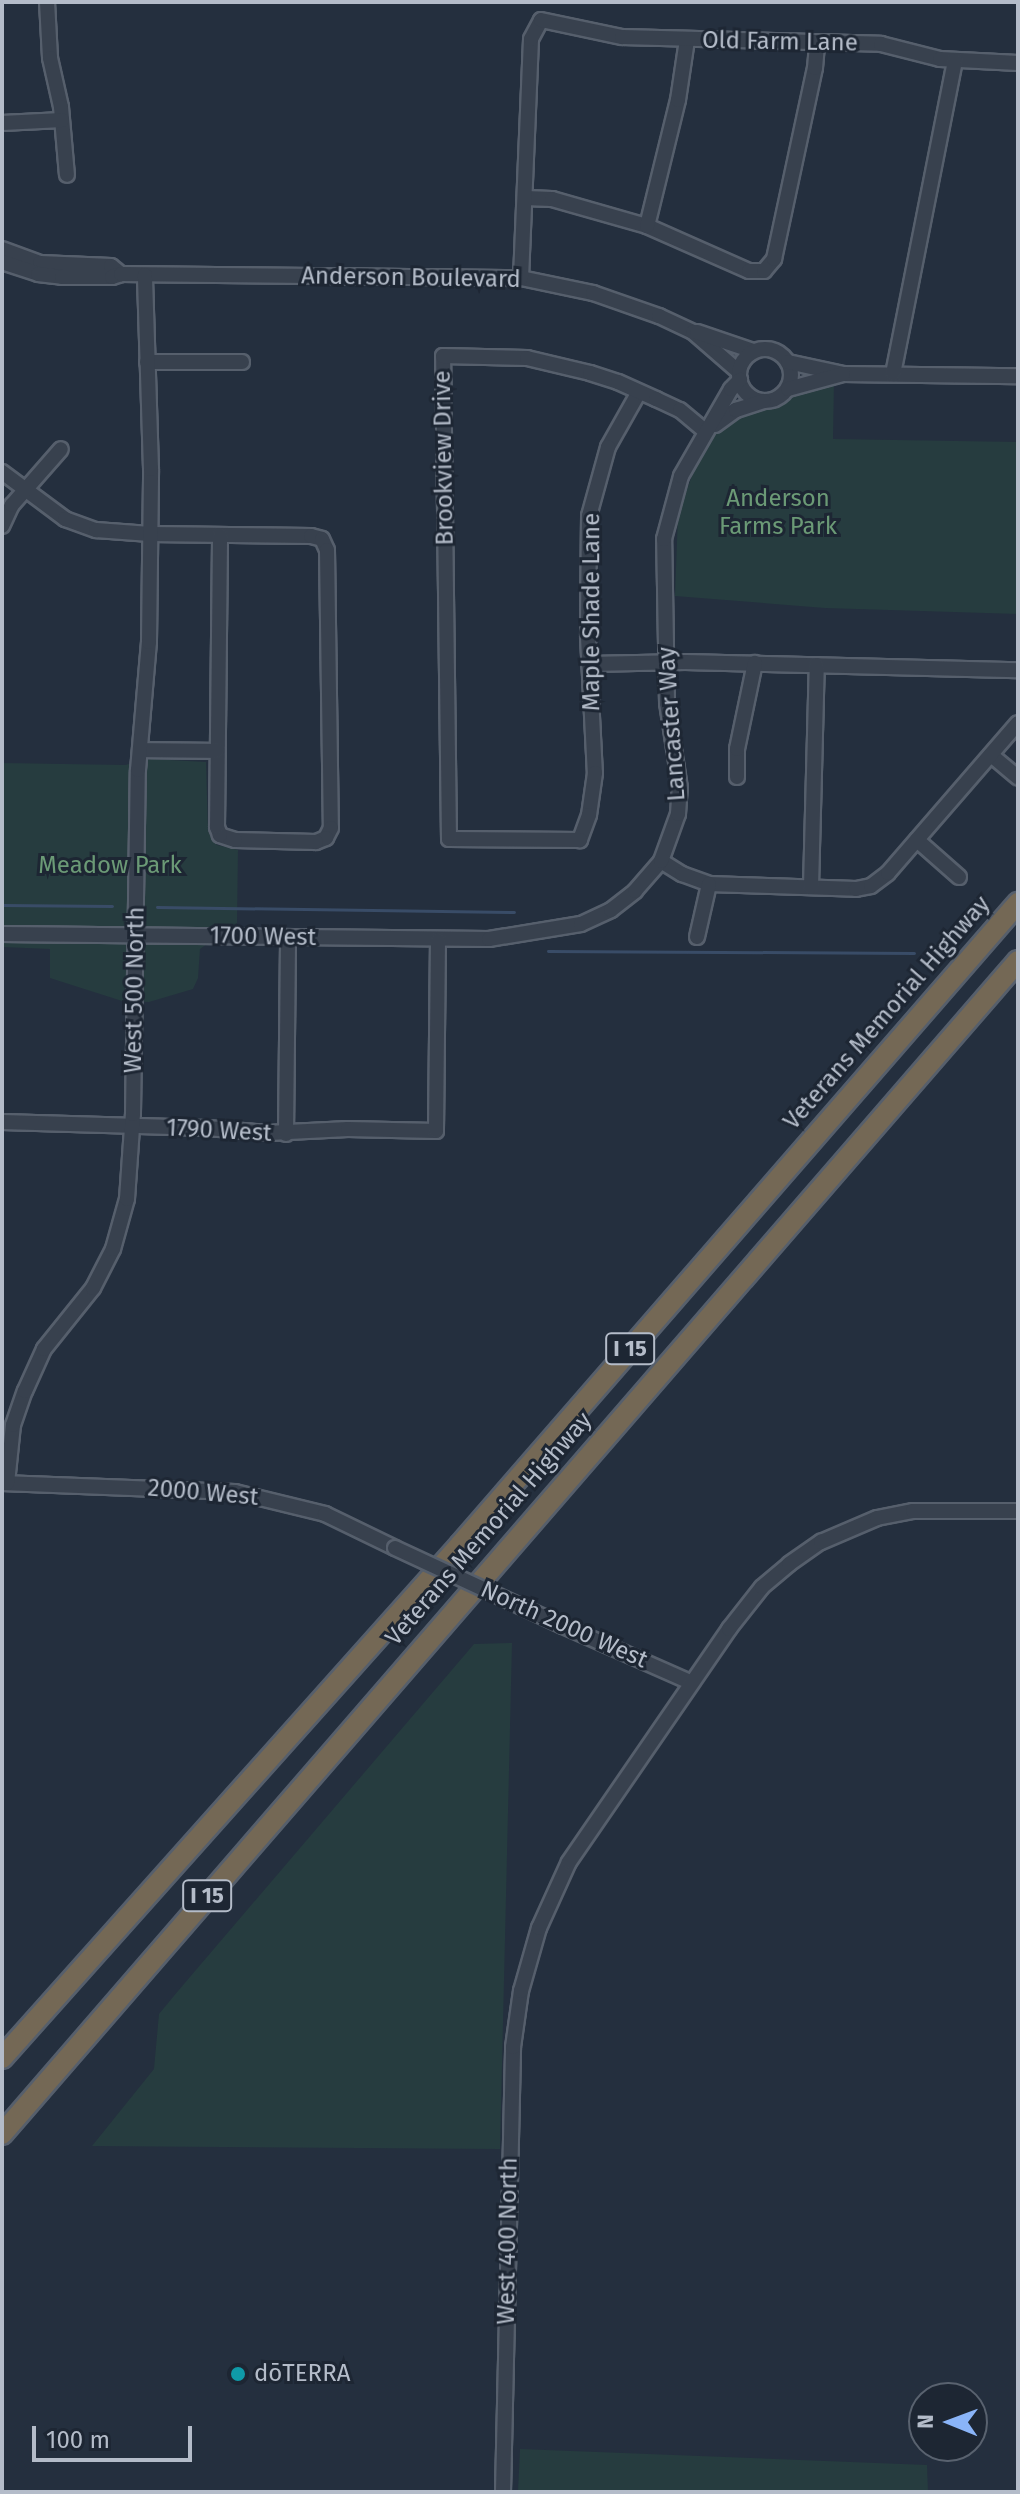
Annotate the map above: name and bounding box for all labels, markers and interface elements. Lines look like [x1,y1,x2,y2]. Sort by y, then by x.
street label: Old Farm Lane [702,26,858,58]
street label: Anderson Boulevard [301,262,521,294]
street label: Brookview Drive [428,370,460,546]
park label: Anderson Farms Park [719,485,837,541]
street label: Maple Shade Lane [578,513,606,711]
street label: Lancaster Way [652,646,692,802]
park label: Meadow Park [38,852,182,880]
street label: Veterans Memorial Highway [778,890,996,1136]
street label: West 500 North [119,907,151,1073]
street label: 1700 West [210,922,316,952]
street label: 1790 West [166,1114,272,1148]
road number: I 15 [604,1331,656,1367]
street label: Veterans Memorial Highway [380,1406,598,1652]
street label: 2000 West [146,1474,260,1512]
street label: North 2000 West [476,1575,652,1675]
road number: I 15 [181,1878,233,1914]
street label: West 400 North [492,2157,524,2325]
place label: dōTERRA [254,2360,350,2388]
marker: dōTERRA [229,2365,247,2383]
north arrow [908,2382,988,2462]
scale bar [36,2410,196,2460]
text: N [912,2414,939,2429]
text: 100 m [46,2426,110,2454]

